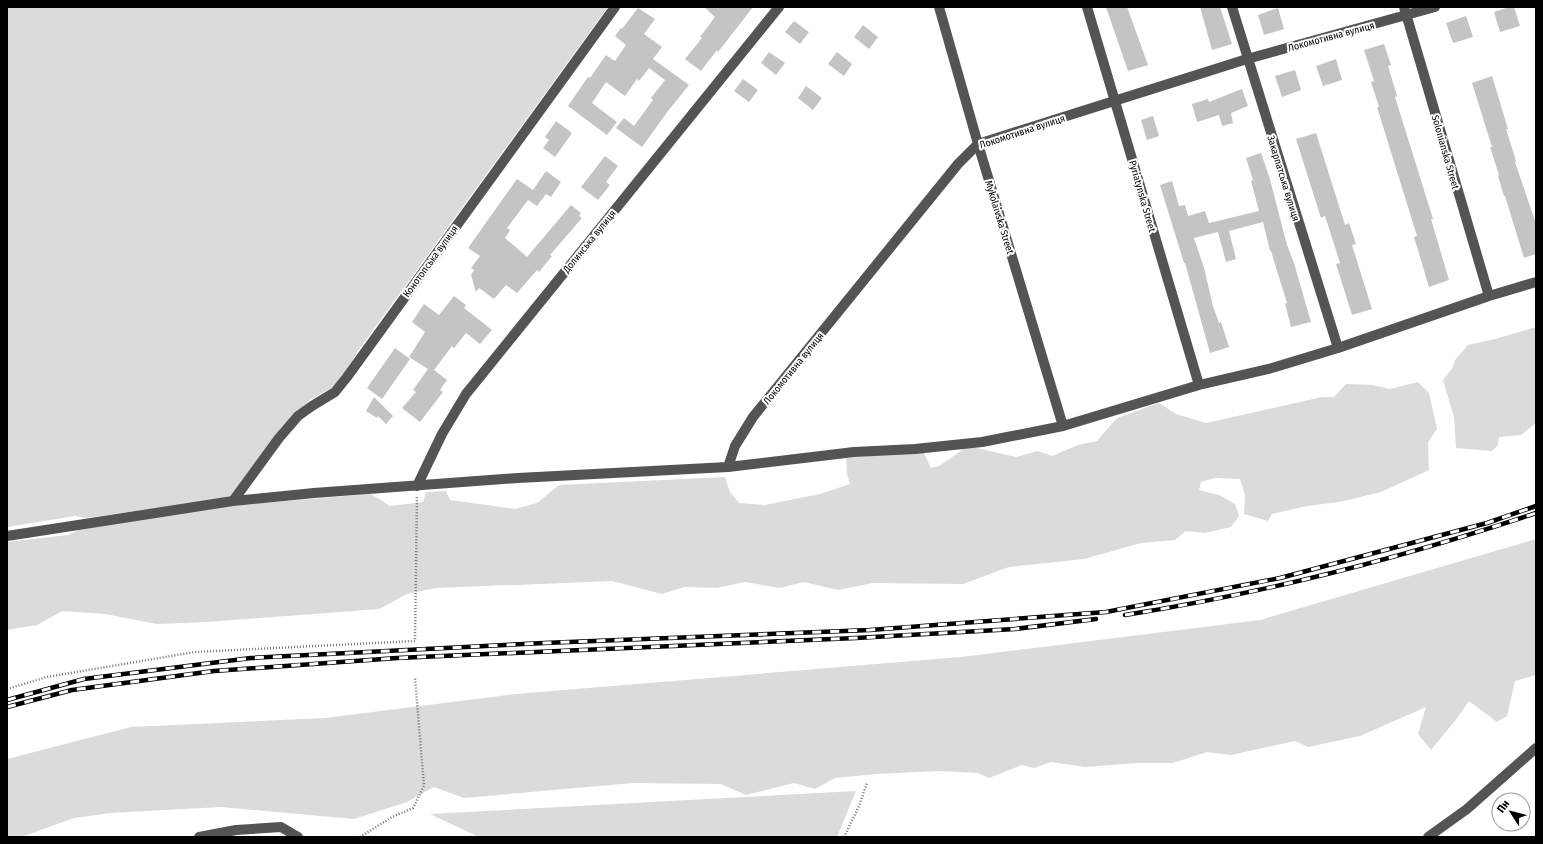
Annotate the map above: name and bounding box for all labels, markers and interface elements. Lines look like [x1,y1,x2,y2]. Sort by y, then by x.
street label: Локомотивна вулиця [1287,20,1376,54]
street label: Локомотивна вулиця [978,112,1067,151]
street label: Solonianska Street [1429,114,1462,191]
street label: Закарпатська вулиця [1264,134,1302,223]
street label: Pyriatynska Street [1126,159,1158,234]
street label: Mykolaivska Street [982,179,1016,256]
street label: Долинська вулиця [560,208,619,276]
street label: Конотопська вулиця [401,223,461,300]
street label: Локомотивна вулиця [761,330,827,407]
north arrow [1491,792,1531,832]
text: Пн [1494,797,1512,815]

